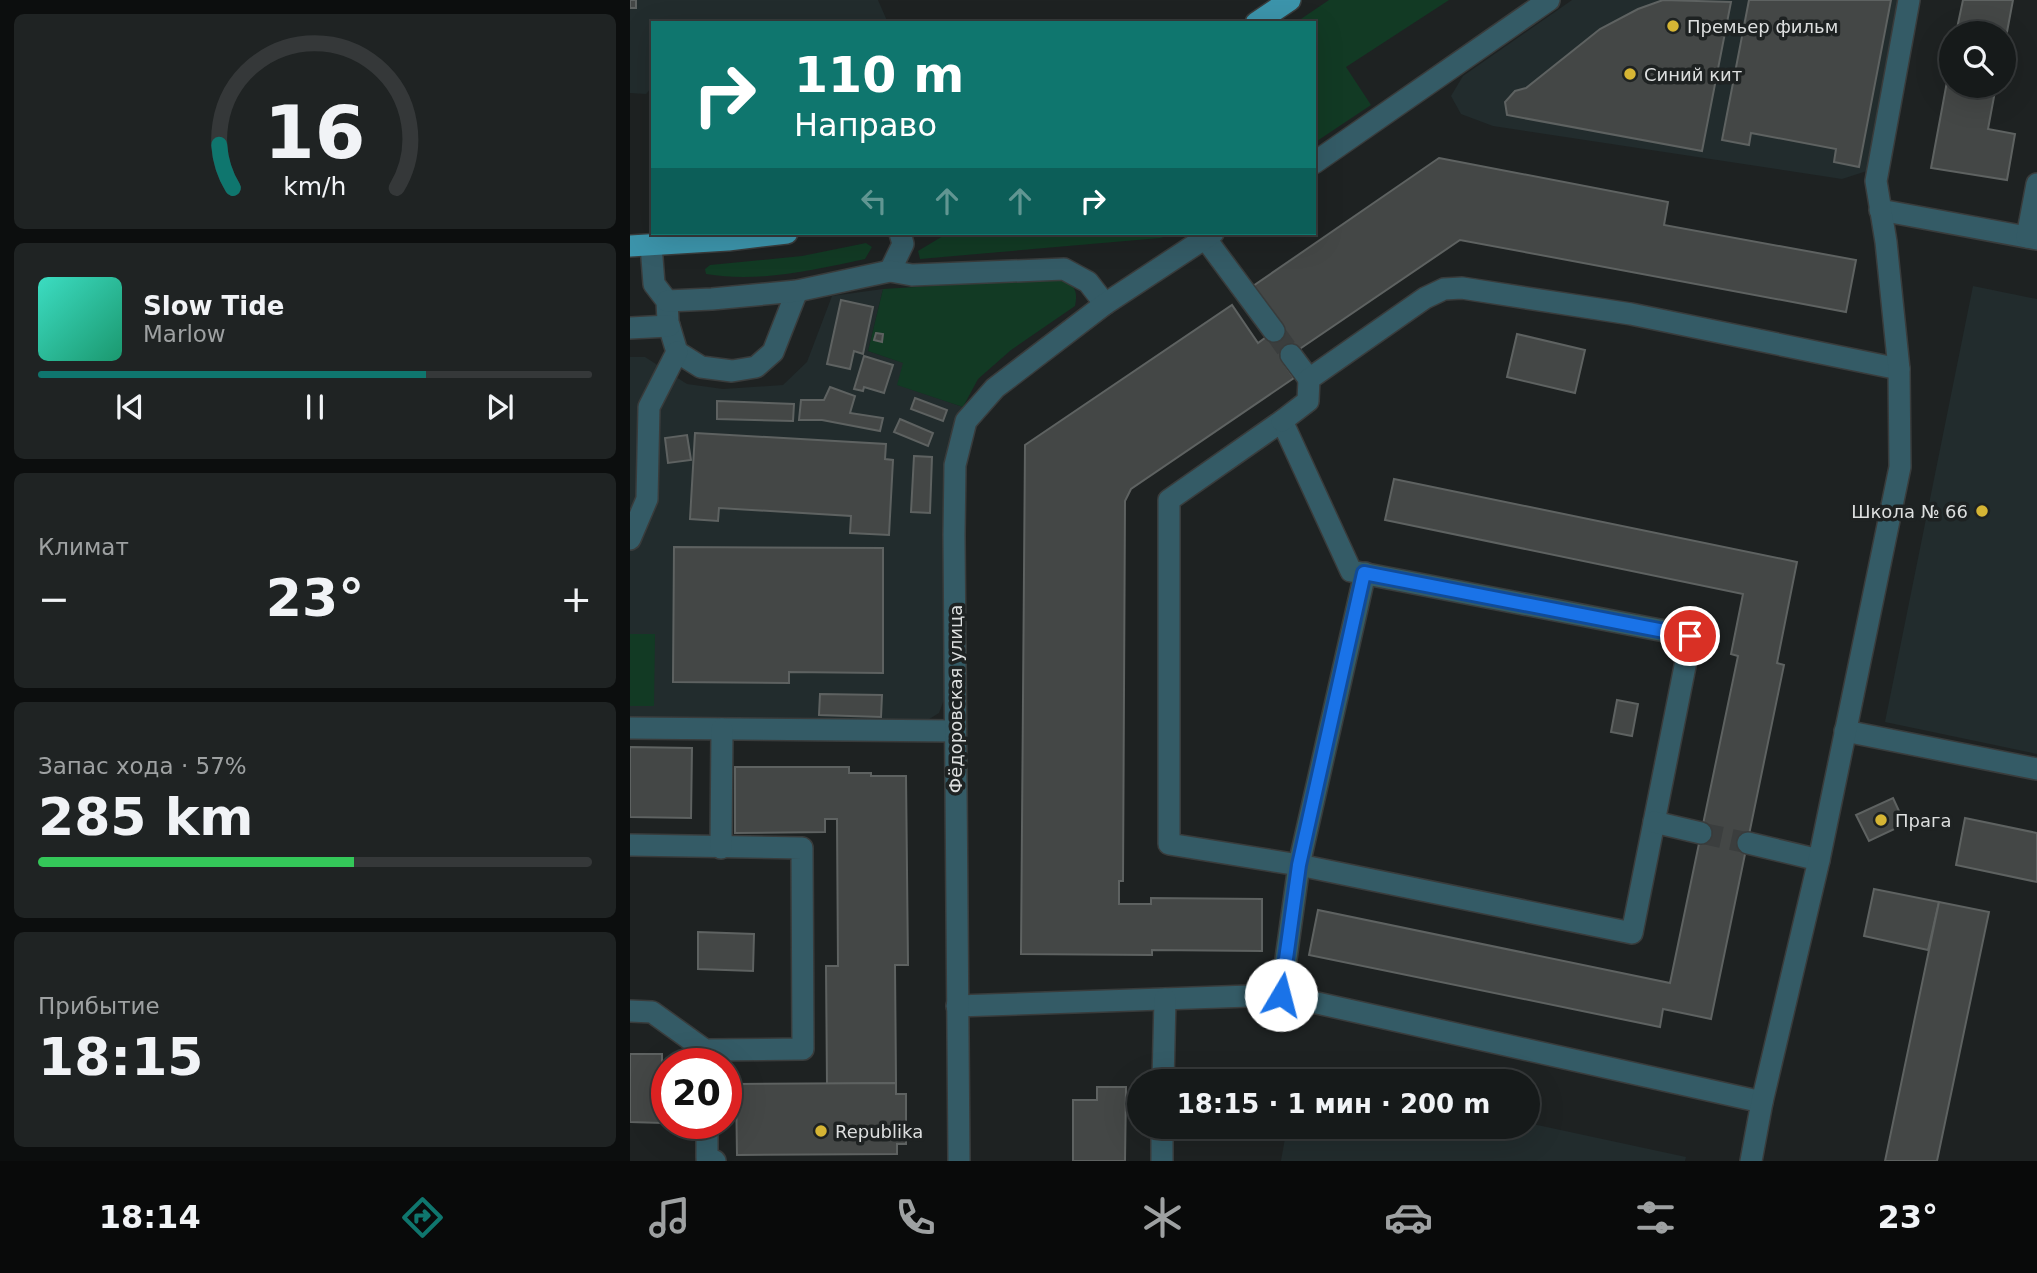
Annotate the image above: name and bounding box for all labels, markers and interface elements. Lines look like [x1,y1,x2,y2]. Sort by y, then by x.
place label: Премьер фильм [1687,16,1838,37]
marker: Премьер фильм [1665,18,1681,34]
map controls [1939,21,2016,98]
button: search [1939,21,2016,98]
text: 110 m [794,47,964,104]
icon: right [679,49,770,140]
place label: Синий кит [1644,64,1742,85]
marker: Синий кит [1622,66,1638,82]
text: 16 [264,90,366,175]
text: Направо [794,106,937,144]
text: km/h [283,172,347,201]
icon: left [855,182,893,220]
icon: ahead [928,182,966,220]
icon: ahead [1001,182,1039,220]
icon: right [1074,182,1112,220]
text: Slow Tide [143,291,284,321]
text: Marlow [143,321,226,347]
icon: previous [111,388,149,426]
icon: pause [296,388,334,426]
icon: next [481,388,519,426]
place label: Школа № 66 [1851,501,1968,522]
marker: Школа № 66 [1974,503,1990,519]
text: Климат [38,534,129,560]
text: 23° [266,568,364,628]
text: − [38,577,70,621]
text: + [560,577,592,621]
street label: Фёдоровская улица [945,605,966,793]
pin [1660,606,1720,666]
icon: arrive [1671,617,1709,655]
text: Запас хода · 57% [38,753,247,779]
text: 285 km [38,787,253,847]
place label: Прага [1895,810,1951,831]
marker: Прага [1873,812,1889,828]
position arrow [1244,958,1318,1032]
text: Прибытие [38,993,160,1019]
text: 18:15 [38,1027,204,1087]
speed limit sign: 20 [651,1048,742,1139]
text: 18:15 · 1 мин · 200 m [1177,1089,1490,1119]
place label: Republika [835,1121,923,1142]
marker: Republika [813,1123,829,1139]
icon: directions [398,1193,447,1242]
icon: music [645,1193,694,1242]
icon: phone [891,1193,940,1242]
icon: climate [1138,1193,1187,1242]
icon: car [1384,1193,1433,1242]
icon: filters [1631,1193,1680,1242]
text: 18:14 [99,1198,201,1236]
text: 23° [1878,1198,1938,1236]

